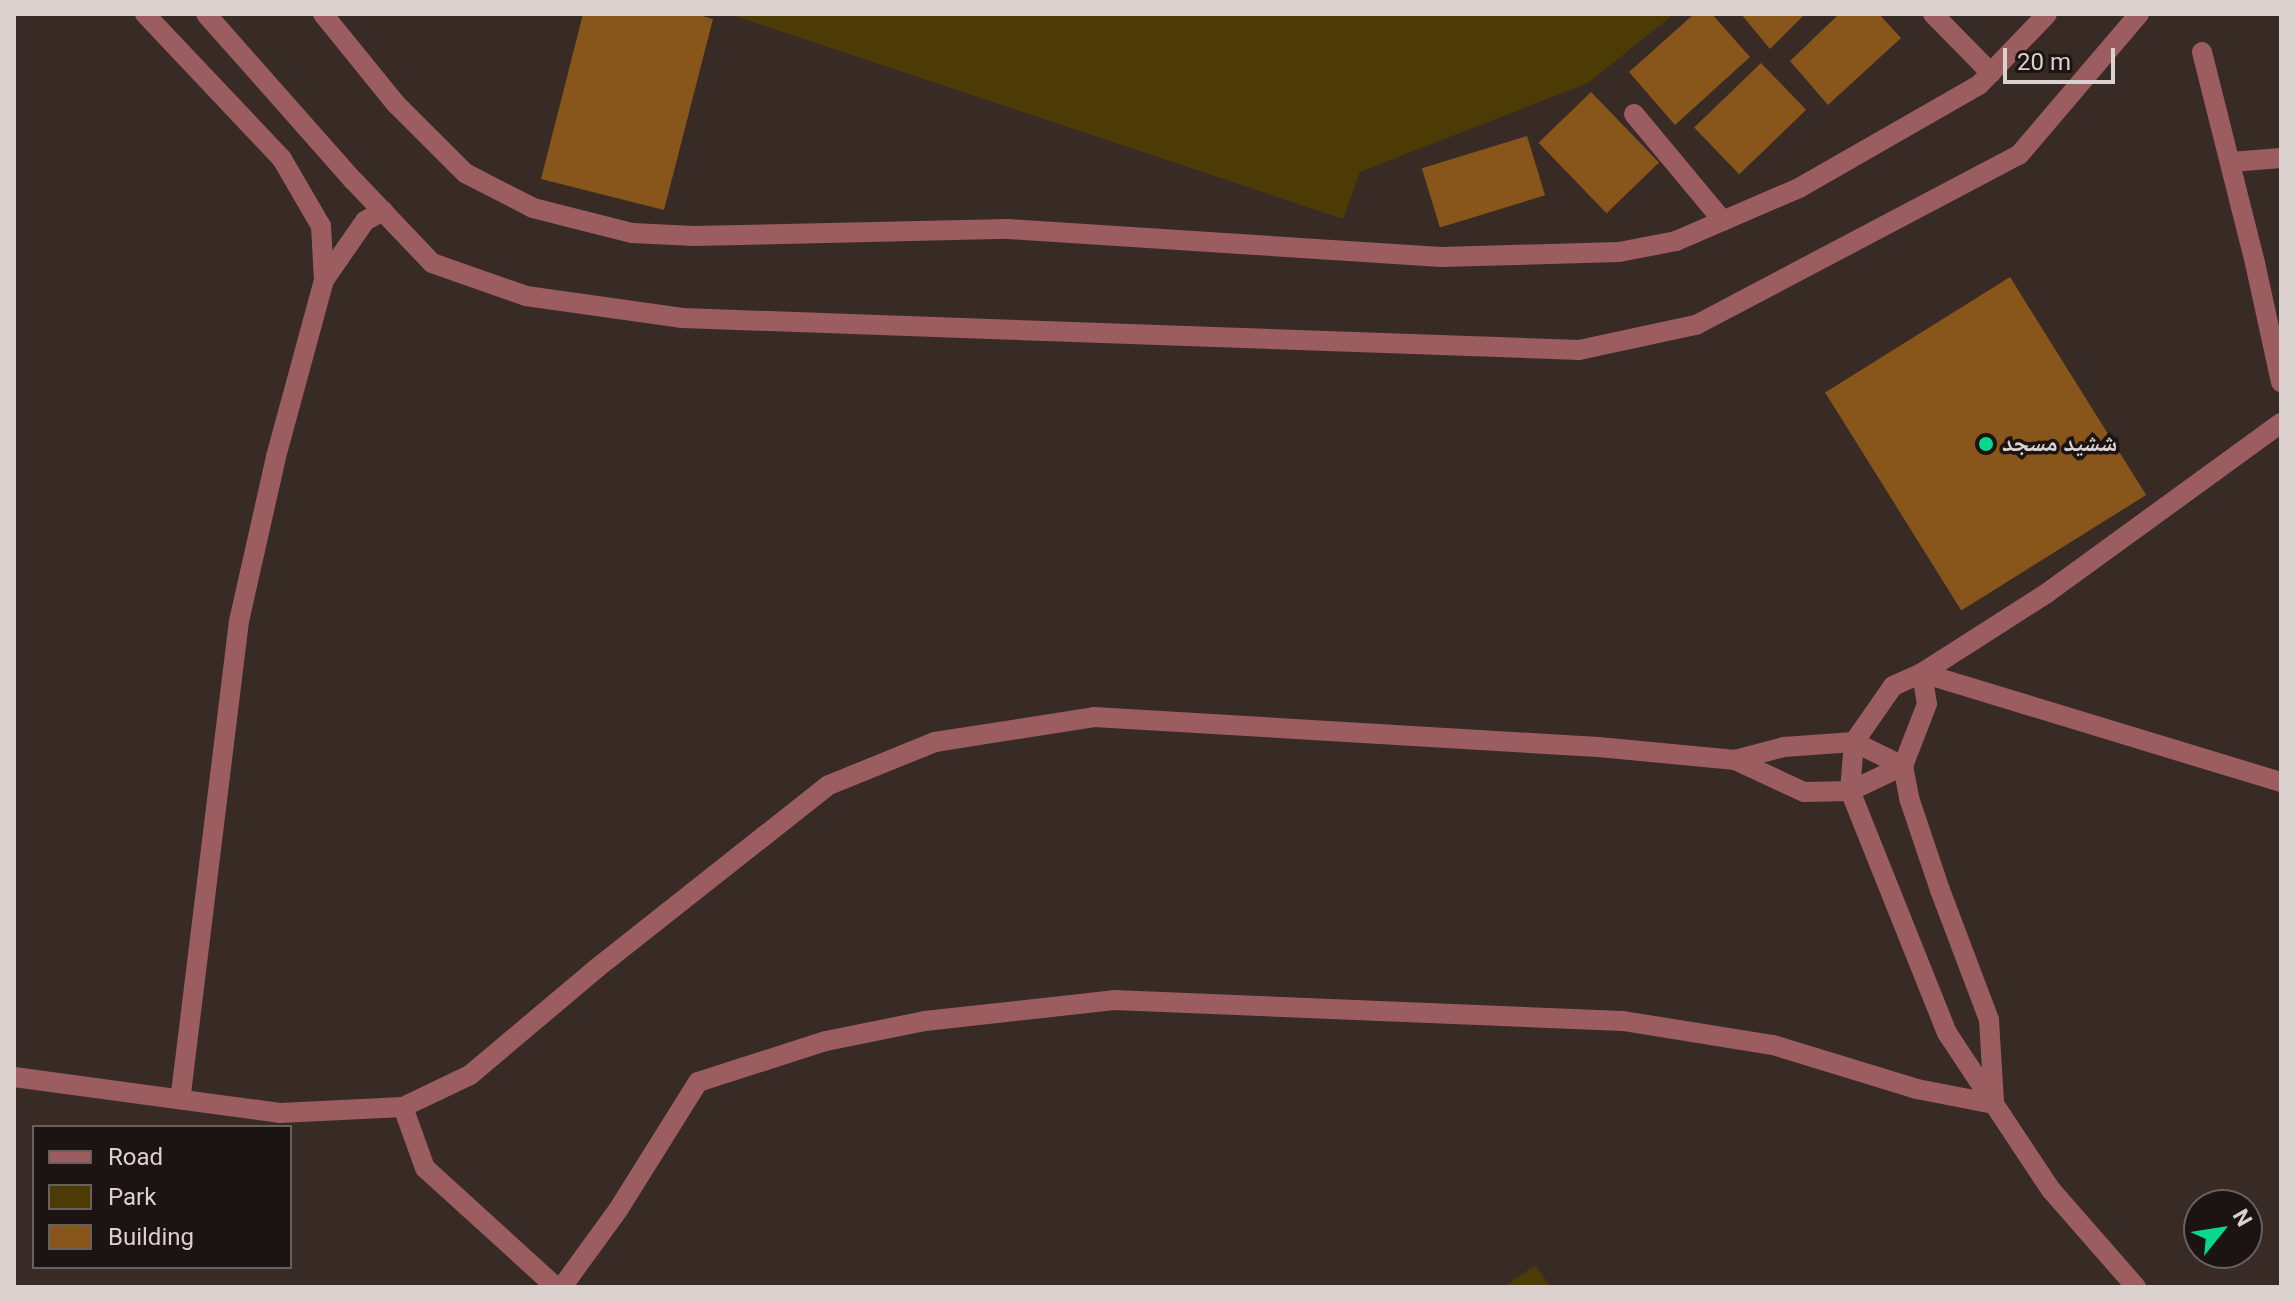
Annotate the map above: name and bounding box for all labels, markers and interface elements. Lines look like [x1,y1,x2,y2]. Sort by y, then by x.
scale bar [2007,32,2119,82]
text: 20 m [2017,48,2071,76]
place label: ششید مسجد [2002,430,2117,458]
marker: ششید مسجد [1977,435,1995,453]
legend [32,1125,292,1269]
text: Road [108,1143,163,1171]
text: Park [108,1183,156,1211]
north arrow [2183,1189,2263,1269]
text: N [2228,1205,2257,1231]
text: Building [108,1223,194,1251]

